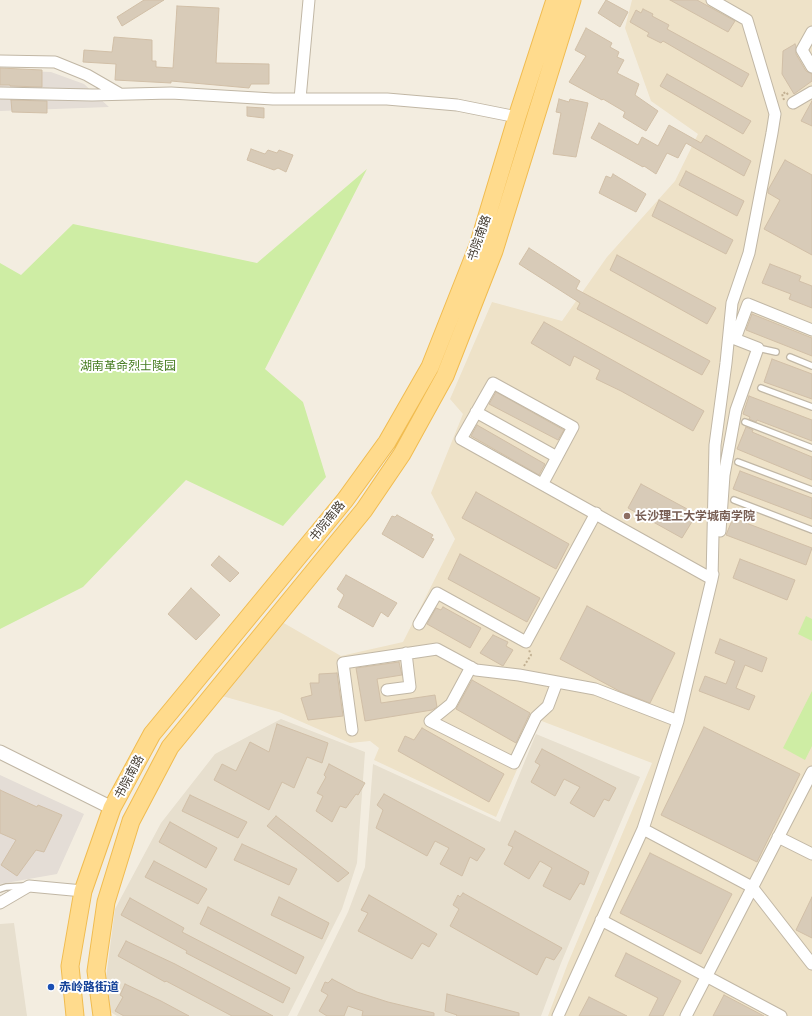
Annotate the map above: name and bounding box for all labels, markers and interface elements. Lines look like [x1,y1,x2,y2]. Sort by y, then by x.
street label: 书院南路 [464,213,494,263]
park label: 湖南革命烈士陵园 [80,359,176,373]
street label: 书院南路 [306,498,348,544]
place label: 长沙理工大学城南学院 [635,509,755,523]
marker: 长沙理工大学城南学院 [622,511,632,521]
street label: 书院南路 [111,752,147,802]
place label: 赤岭路街道 [59,980,119,994]
marker: 赤岭路街道 [46,982,56,992]

